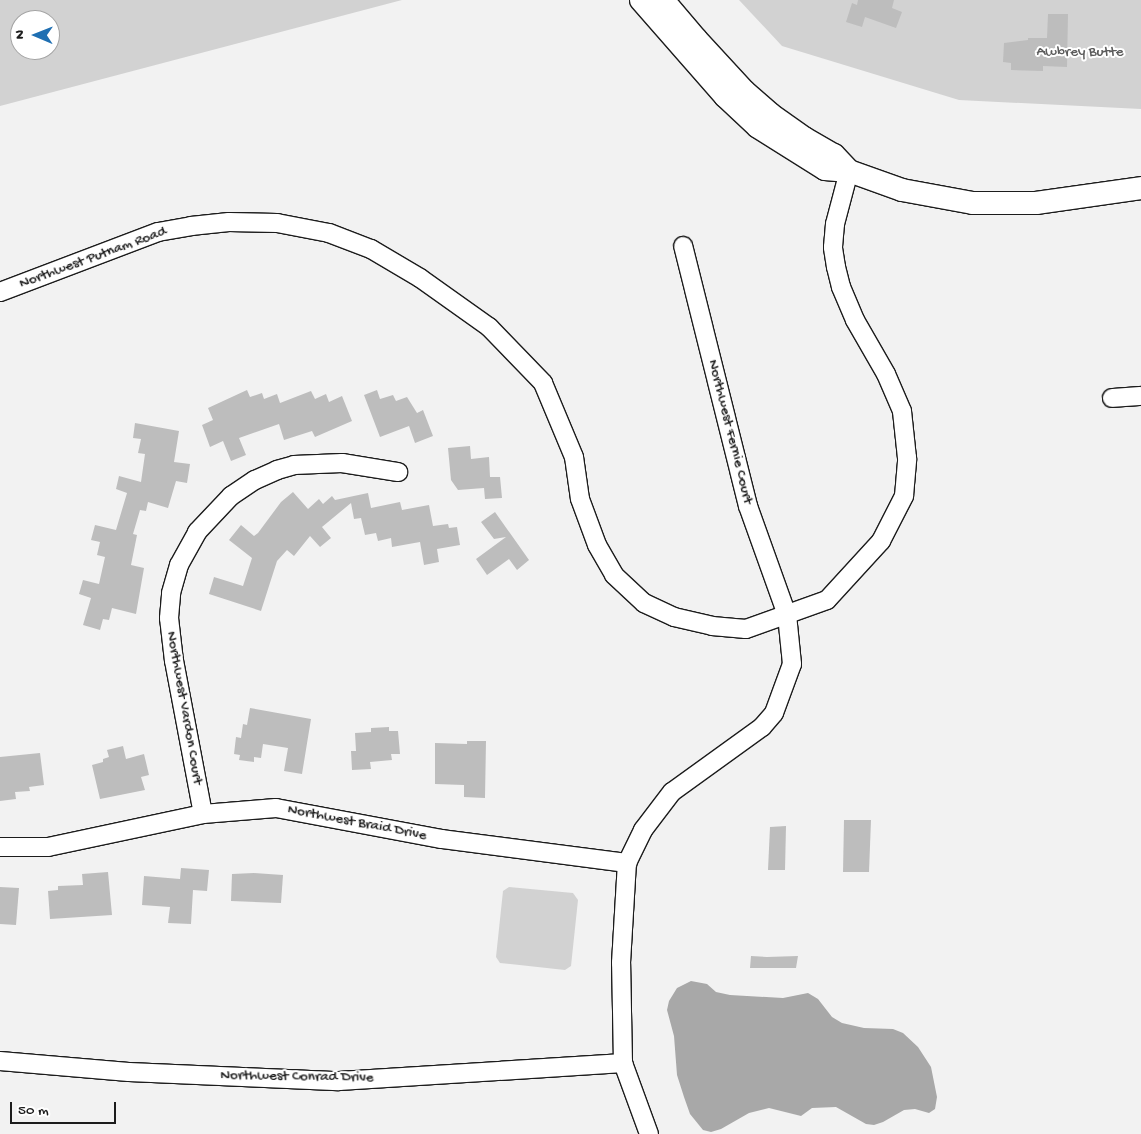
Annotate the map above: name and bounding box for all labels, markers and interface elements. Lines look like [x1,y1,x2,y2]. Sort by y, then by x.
north arrow [10,10,60,60]
text: N [12,30,29,39]
park label: Awbrey Butte [1036,44,1124,62]
street label: Northwest Putnam Road [17,223,169,293]
street label: Northwest Fernie Court [703,358,757,506]
street label: Northwest Vardon Court [162,630,206,786]
street label: Northwest Braid Drive [286,801,428,845]
street label: Northwest Conrad Drive [220,1067,374,1087]
scale bar [12,1092,119,1124]
text: 50 m [18,1102,49,1120]

